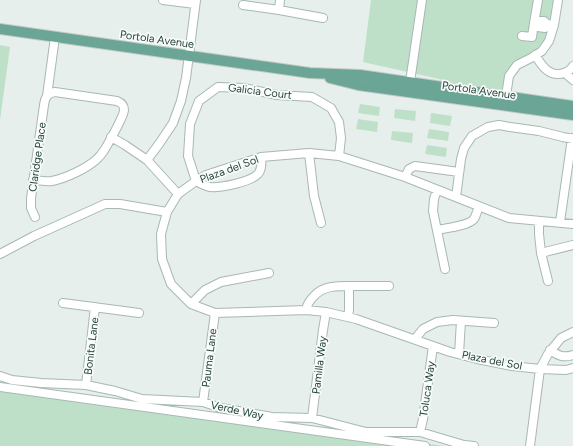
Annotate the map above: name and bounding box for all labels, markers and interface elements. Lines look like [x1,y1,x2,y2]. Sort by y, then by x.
street label: Portola Avenue [119,28,195,51]
street label: Portola Avenue [441,79,517,102]
street label: Galicia Court [227,81,293,102]
street label: Claridge Place [26,121,49,193]
street label: Plaza del Sol [198,153,260,186]
street label: Bonita Lane [82,317,101,376]
street label: Pauma Lane [199,328,220,388]
street label: Pamilla Way [309,335,330,395]
street label: Plaza del Sol [461,348,523,373]
street label: Toluca Way [417,360,438,418]
street label: Verde Way [209,399,265,422]

